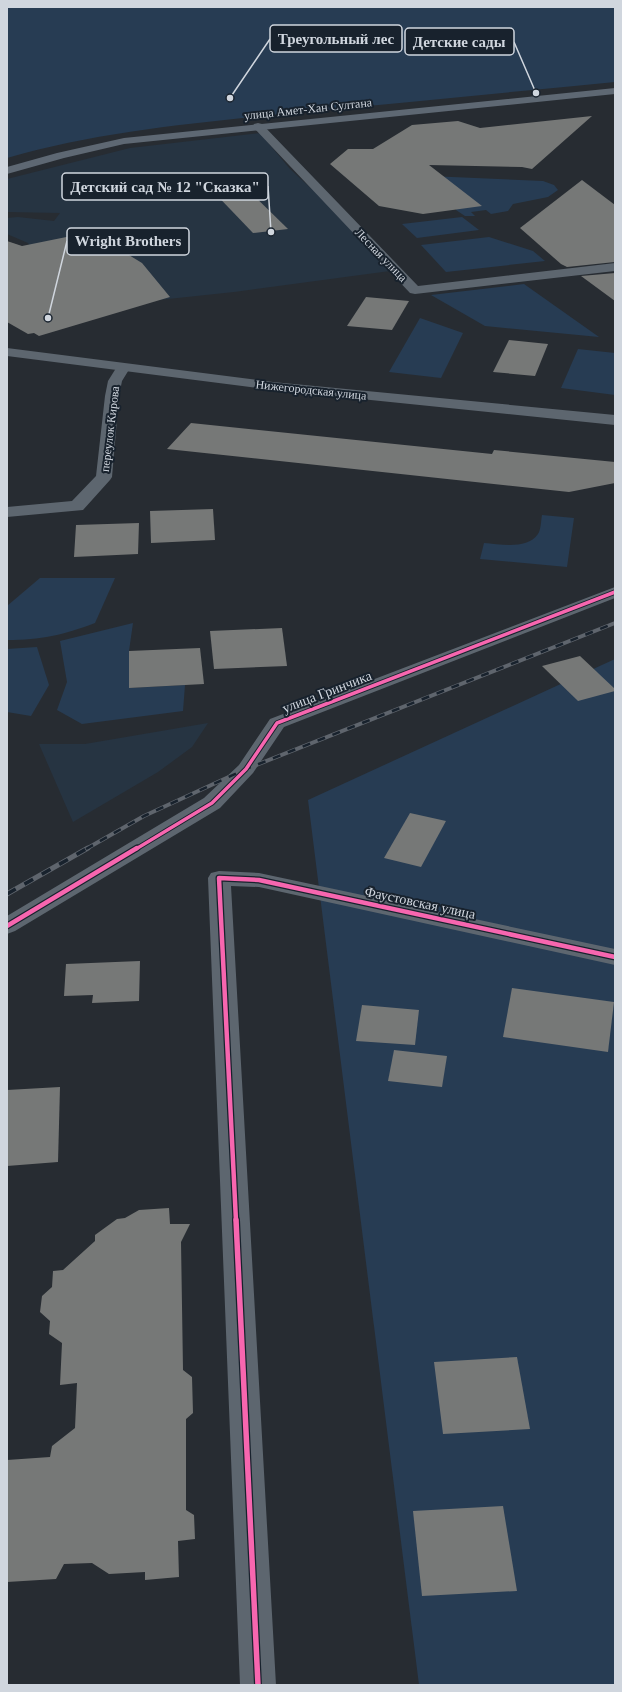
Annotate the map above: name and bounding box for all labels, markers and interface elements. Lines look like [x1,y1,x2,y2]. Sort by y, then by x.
callout: Треугольный лес [270,25,402,52]
callout: Детские сады [405,28,514,55]
text: Треугольный лес [278,31,394,47]
text: Детские сады [413,34,506,50]
street label: улица Амет-Хан Султана [243,95,373,123]
callout: Детский сад № 12 "Сказка" [62,173,268,200]
text: Детский сад № 12 "Сказка" [70,179,260,195]
street label: Лесная улица [352,225,410,285]
callout: Wright Brothers [67,228,189,255]
text: Wright Brothers [75,233,181,249]
street label: Нижегородская улица [255,377,368,403]
street label: переулок Кирова [98,385,122,473]
street label: улица Гринчика [280,668,375,716]
street label: Фаустовская улица [363,884,477,922]

